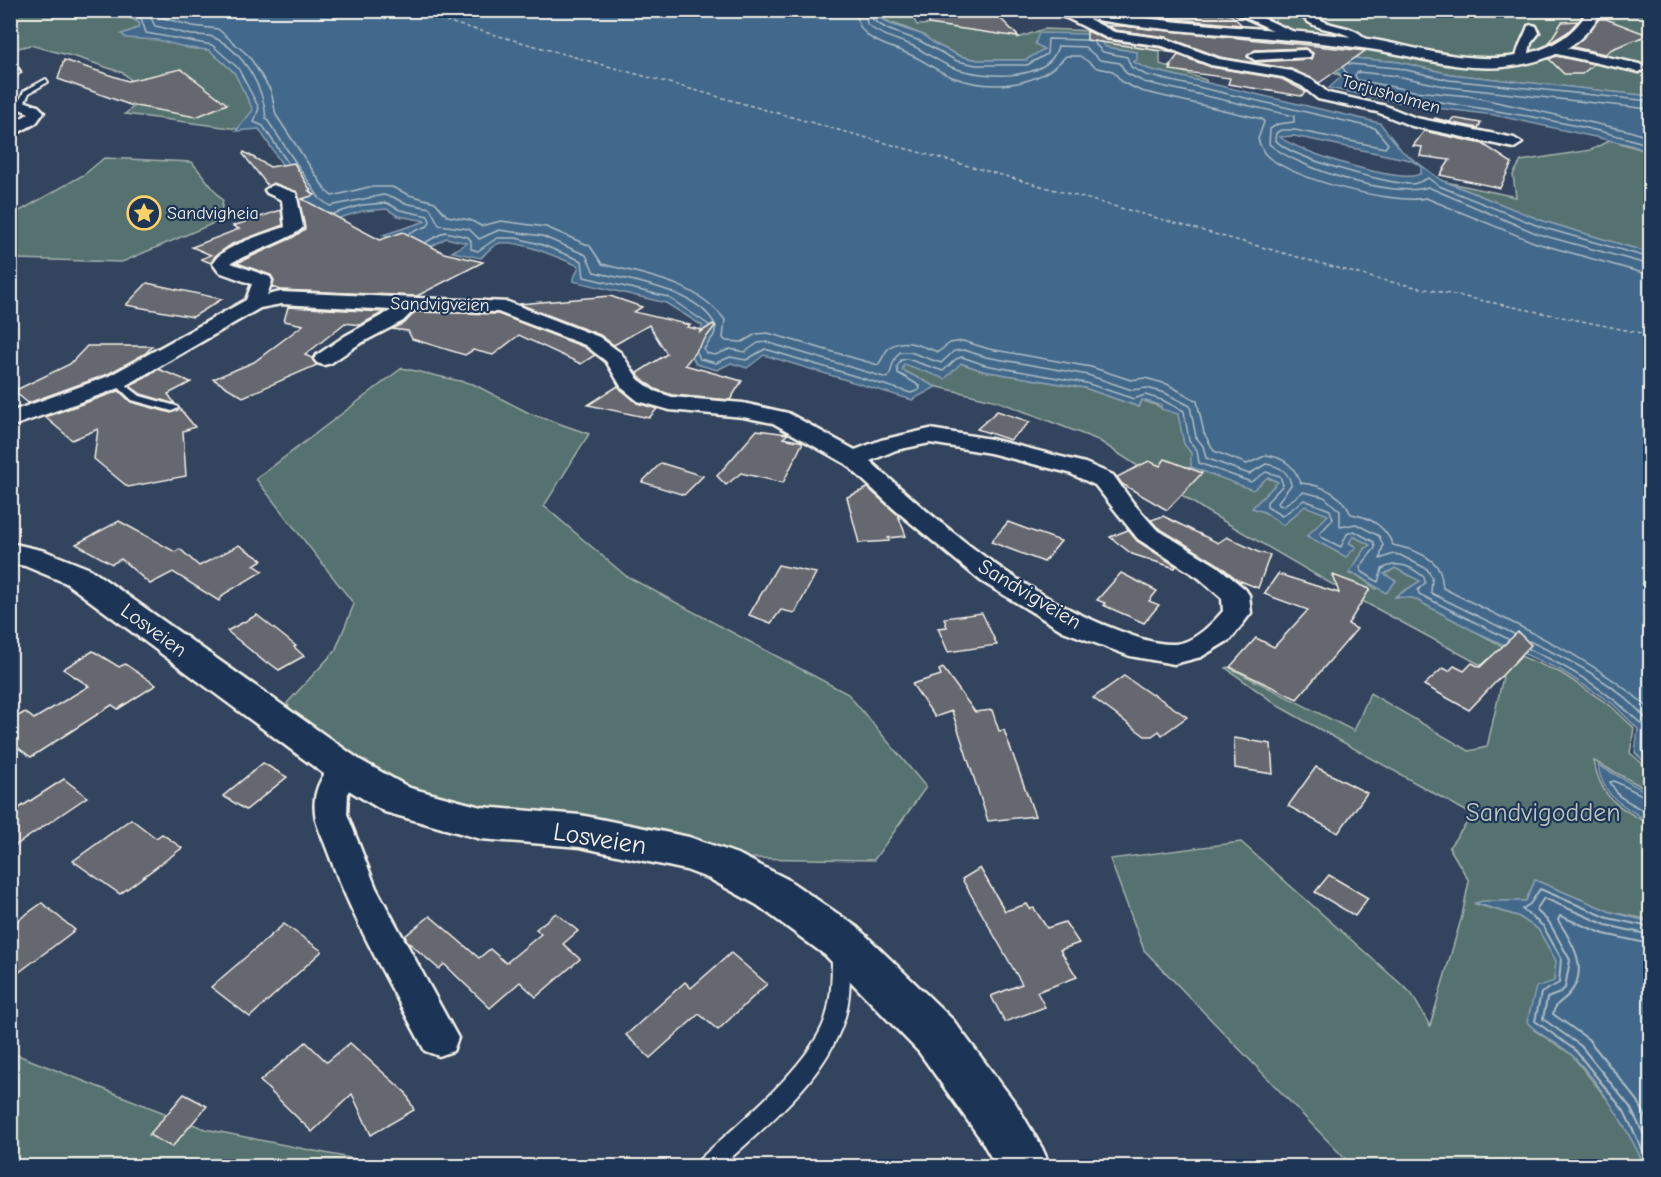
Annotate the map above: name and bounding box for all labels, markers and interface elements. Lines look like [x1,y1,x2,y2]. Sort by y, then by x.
street label: Torjusholmen [1339,70,1443,119]
place icon: Sandvigheia [126,195,162,231]
place label: Sandvigheia [167,203,259,224]
street label: Sandvigveien [390,293,490,316]
street label: Sandvigveien [974,554,1086,634]
street label: Losveien [116,598,192,662]
park label: Sandvigodden [1465,798,1621,828]
street label: Losveien [551,817,648,861]

